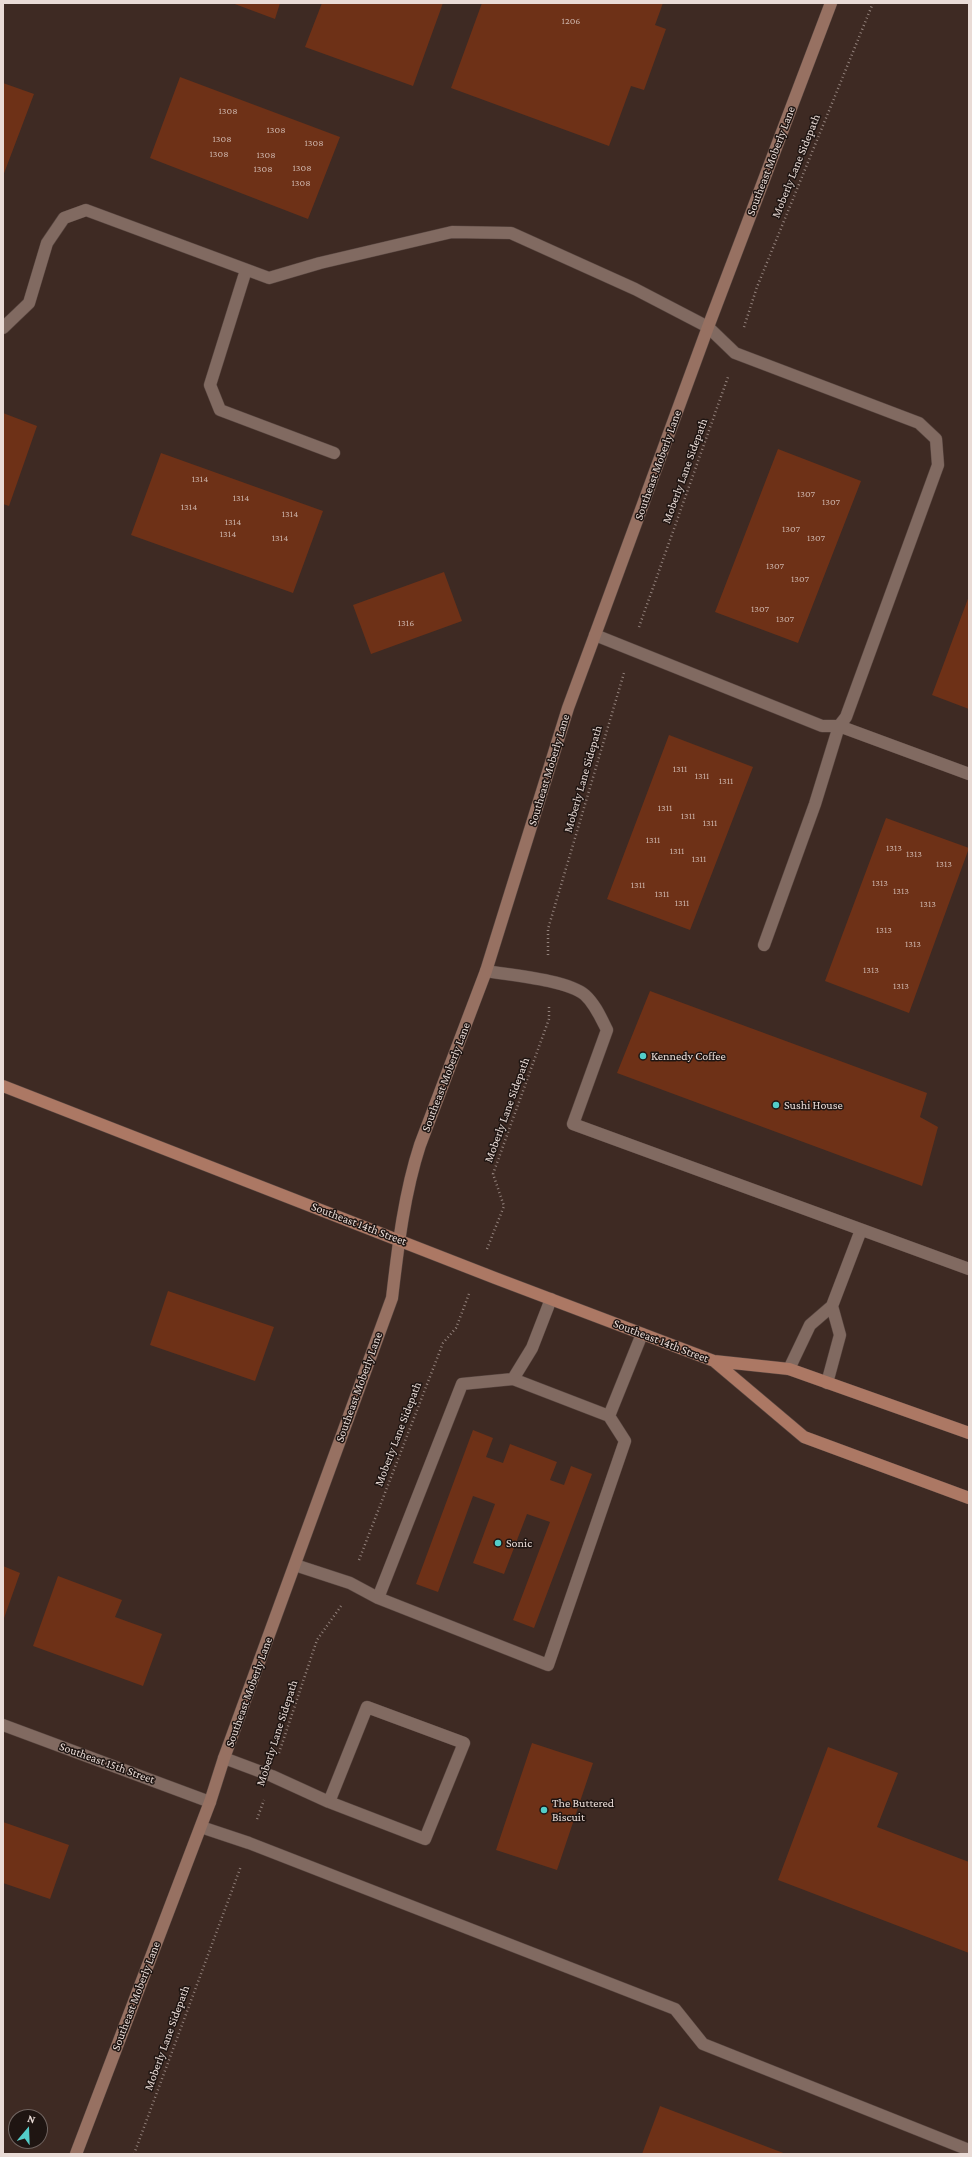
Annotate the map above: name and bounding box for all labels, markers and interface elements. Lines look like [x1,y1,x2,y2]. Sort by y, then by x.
house number: 1206 [562,15,580,27]
street label: Southeast Moberly Lane [744,104,798,218]
house number: 1308 [218,105,238,117]
street label: Moberly Lane Sidepath [769,112,823,220]
house number: 1308 [266,124,286,136]
house number: 1308 [212,133,232,145]
house number: 1308 [304,137,324,149]
house number: 1308 [209,148,229,160]
house number: 1308 [256,149,276,161]
house number: 1308 [292,162,312,174]
house number: 1308 [253,163,273,175]
house number: 1308 [291,177,311,189]
street label: Southeast Moberly Lane [631,408,685,522]
street label: Moberly Lane Sidepath [659,417,711,525]
house number: 1314 [192,473,208,485]
house number: 1307 [797,488,815,500]
house number: 1314 [233,492,249,504]
house number: 1307 [822,496,840,508]
house number: 1314 [181,501,197,513]
house number: 1314 [282,508,298,520]
house number: 1314 [225,516,241,528]
house number: 1307 [782,523,800,535]
house number: 1314 [220,528,236,540]
house number: 1314 [272,532,288,544]
house number: 1307 [807,532,825,544]
house number: 1307 [766,560,784,572]
house number: 1307 [791,573,809,585]
house number: 1307 [751,603,769,615]
house number: 1307 [776,613,794,625]
house number: 1316 [398,617,414,629]
street label: Southeast Moberly Lane [525,713,573,827]
street label: Moberly Lane Sidepath [561,724,605,834]
house number: 1311 [673,763,687,775]
house number: 1311 [695,770,709,782]
house number: 1311 [719,775,733,787]
house number: 1311 [658,802,672,814]
house number: 1311 [681,810,695,822]
house number: 1311 [703,817,717,829]
house number: 1311 [646,834,660,846]
house number: 1313 [886,842,902,854]
house number: 1311 [670,845,684,857]
house number: 1313 [906,848,922,860]
house number: 1311 [692,853,706,865]
house number: 1313 [936,858,952,870]
house number: 1313 [872,877,888,889]
house number: 1311 [631,879,645,891]
house number: 1313 [893,885,909,897]
house number: 1311 [655,888,669,900]
house number: 1311 [675,897,689,909]
house number: 1313 [920,898,936,910]
house number: 1313 [876,924,892,936]
house number: 1313 [905,938,921,950]
house number: 1313 [863,964,879,976]
house number: 1313 [893,980,909,992]
street label: Southeast Moberly Lane [419,1020,473,1134]
place label: Kennedy Coffee [651,1049,726,1063]
marker: Kennedy Coffee [638,1051,648,1061]
street label: Moberly Lane Sidepath [481,1056,533,1164]
place label: Sushi House [784,1098,843,1112]
marker: Sushi House [771,1100,781,1110]
street label: Southeast 14th Street [309,1199,409,1249]
street label: Southeast 14th Street [611,1316,711,1366]
street label: Southeast Moberly Lane [332,1330,386,1444]
street label: Moberly Lane Sidepath [371,1380,425,1488]
place label: Sonic [506,1536,532,1550]
marker: Sonic [493,1538,503,1548]
street label: Southeast Moberly Lane [222,1635,276,1749]
street label: Moberly Lane Sidepath [253,1678,301,1788]
street label: Southeast 15th Street [57,1739,157,1787]
place label: The Buttered Biscuit [552,1796,614,1824]
marker: The Buttered Biscuit [539,1805,549,1815]
street label: Southeast Moberly Lane [109,1939,163,2053]
street label: Moberly Lane Sidepath [141,1984,193,2092]
north arrow [8,2109,48,2149]
text: N [26,2112,37,2125]

